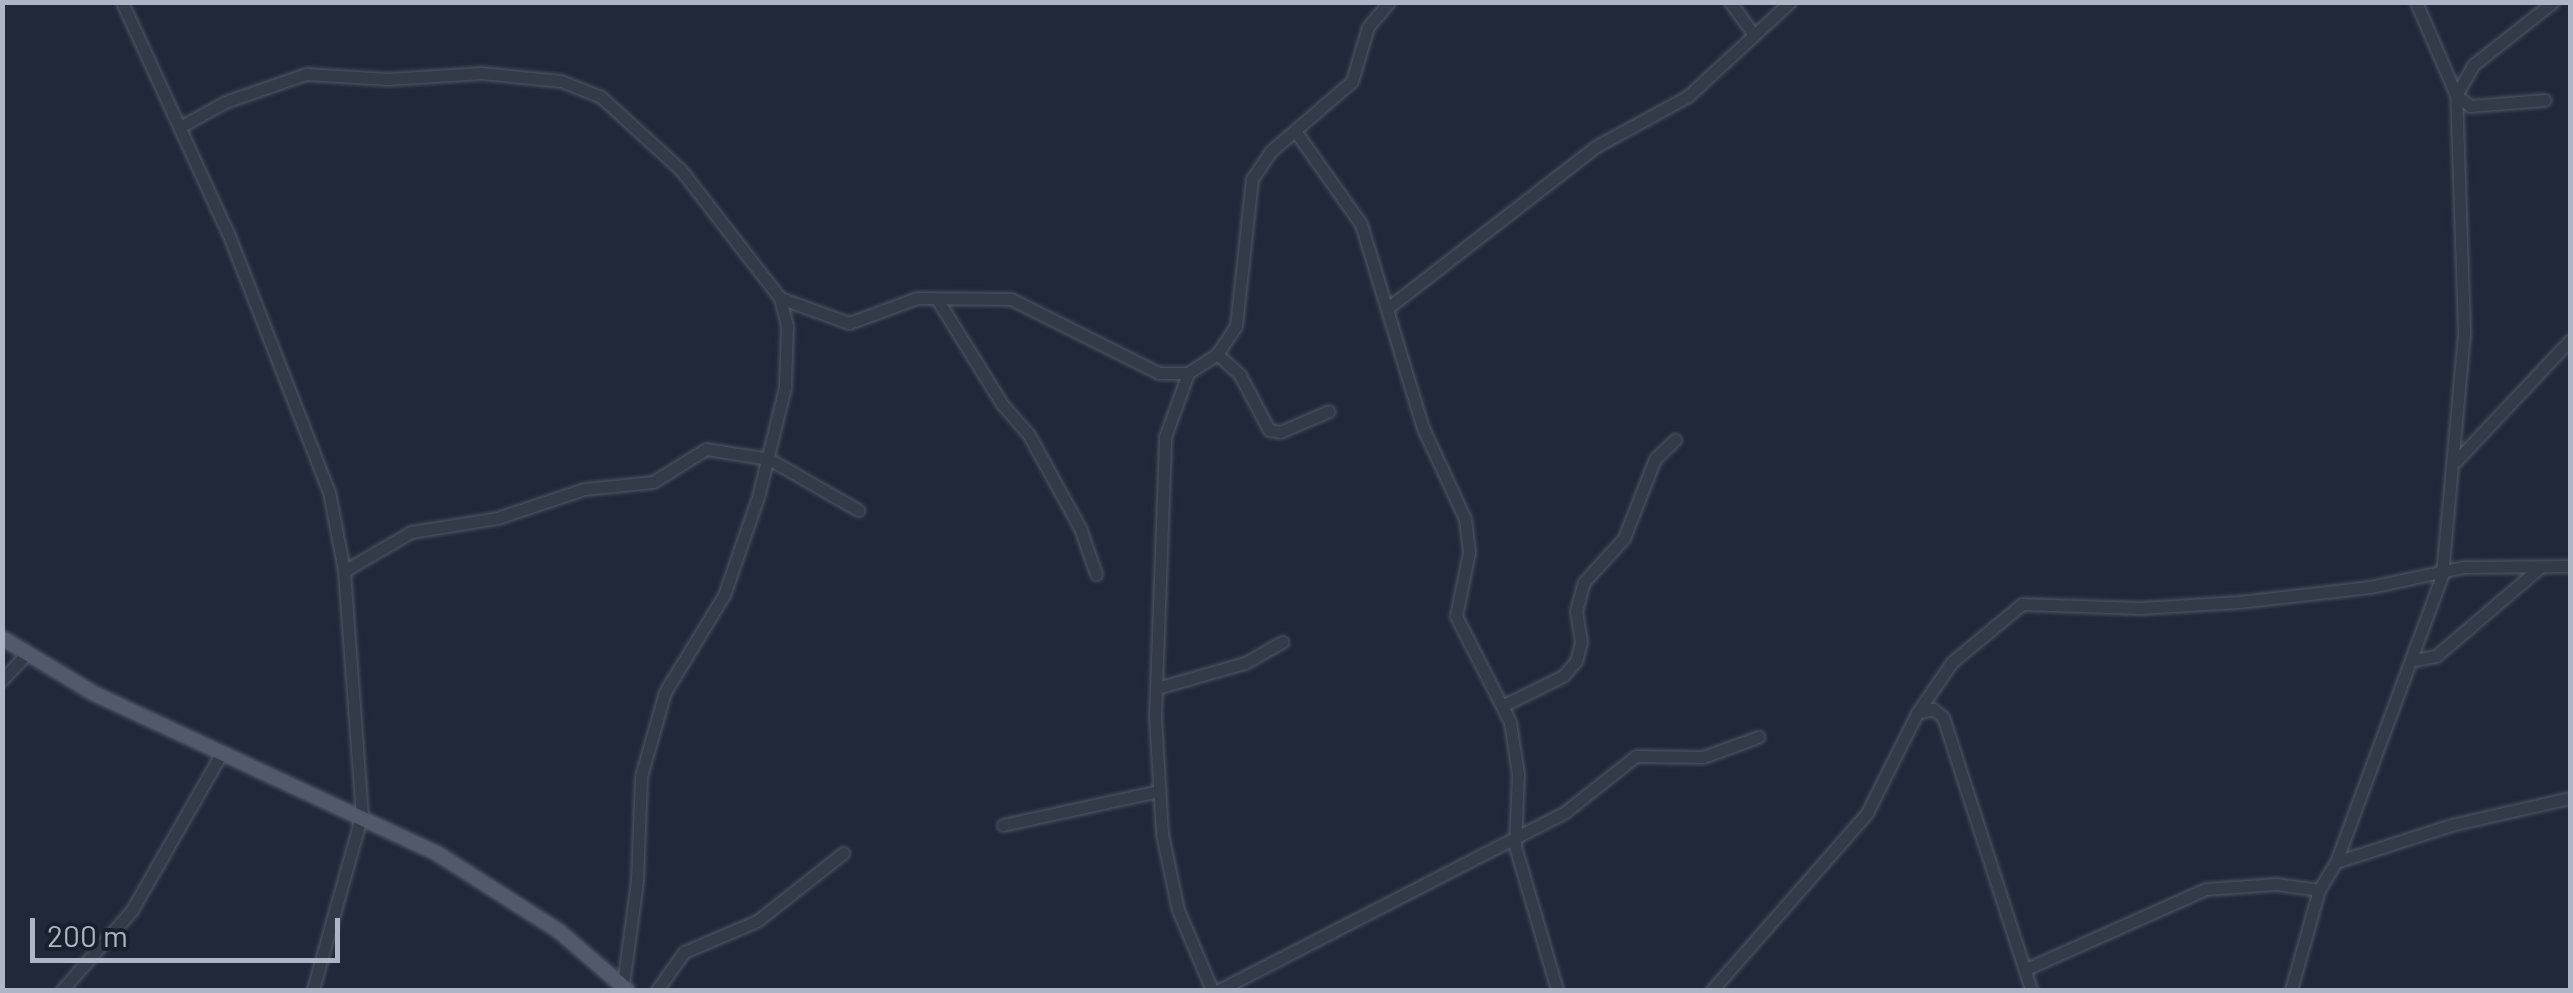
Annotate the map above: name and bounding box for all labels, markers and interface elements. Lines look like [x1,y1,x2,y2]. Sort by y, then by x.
scale bar [35,898,345,960]
text: 200 m [47,917,128,953]

